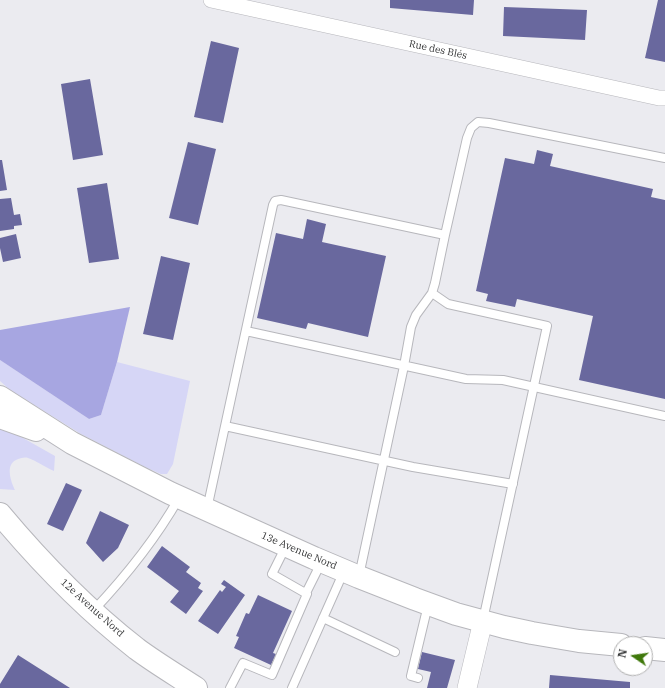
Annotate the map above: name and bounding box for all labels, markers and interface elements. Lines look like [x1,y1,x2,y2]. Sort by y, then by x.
street label: Rue des Blés [408,38,468,62]
street label: 13e Avenue Nord [259,530,339,572]
street label: 12e Avenue Nord [58,576,126,640]
north arrow [613,636,653,676]
text: N [614,648,630,659]

